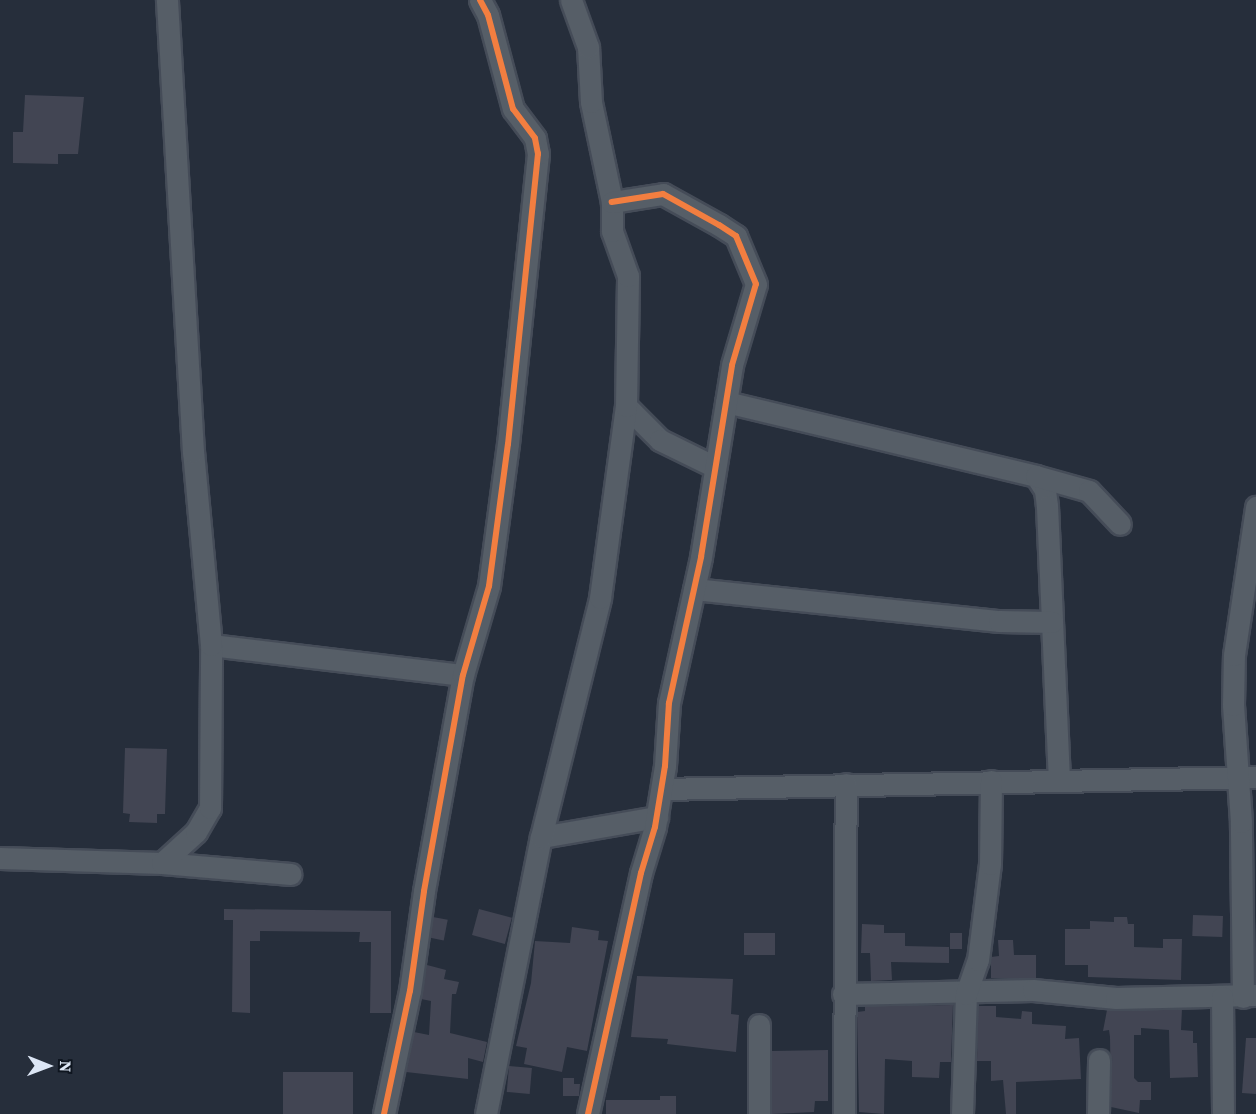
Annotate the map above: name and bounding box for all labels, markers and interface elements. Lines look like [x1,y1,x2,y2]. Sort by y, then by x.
north arrow [18,1036,78,1096]
text: N [55,1060,77,1072]

